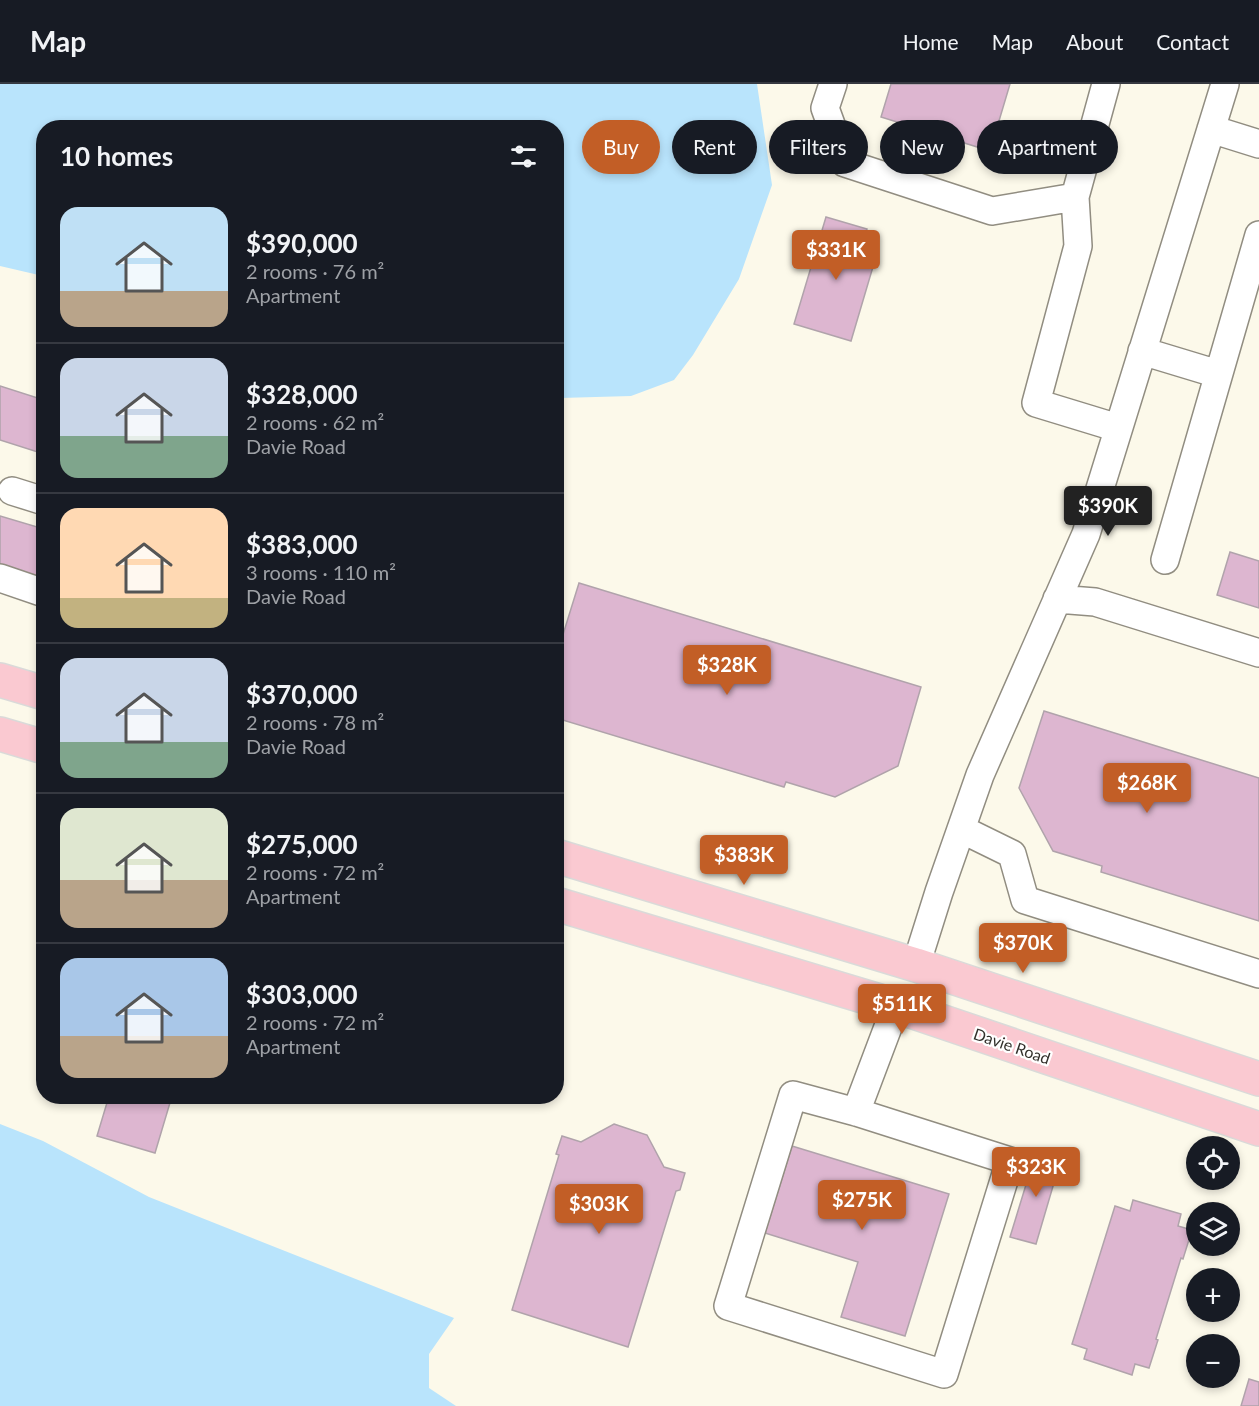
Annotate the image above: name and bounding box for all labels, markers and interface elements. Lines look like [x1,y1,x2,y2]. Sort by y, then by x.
text: Map [30,24,86,58]
text: Home [903,29,959,54]
text: Map [992,29,1033,54]
text: About [1066,29,1123,54]
text: Contact [1156,29,1229,54]
chip: Buy [582,120,660,174]
chip: Rent [672,120,757,174]
chip: Filters [769,120,868,174]
chip: New [880,120,965,174]
chip: Apartment [977,120,1118,174]
text: 10 homes [60,140,173,172]
icon: filters [507,140,540,173]
text: $390,000 [246,227,358,259]
pin: $331K [794,230,878,281]
icon: home [108,231,180,303]
text: $331K [806,237,866,261]
text: 2 rooms · 76 m² [246,259,384,283]
text: Apartment [246,283,340,307]
text: $328,000 [246,378,358,410]
icon: home [108,382,180,454]
text: 2 rooms · 62 m² [246,410,384,434]
text: Davie Road [246,434,346,458]
pin: $390K [1066,486,1150,537]
text: $390K [1078,493,1138,517]
text: $383,000 [246,528,358,560]
icon: home [108,532,180,604]
text: 3 rooms · 110 m² [246,560,396,584]
text: Davie Road [246,584,346,608]
pin: $328K [685,645,769,696]
text: $328K [697,652,757,676]
text: $370,000 [246,678,358,710]
icon: home [108,682,180,754]
text: 2 rooms · 78 m² [246,710,384,734]
text: Davie Road [246,734,346,758]
pin: $268K [1105,763,1189,814]
text: $268K [1117,770,1177,794]
text: $275,000 [246,828,358,860]
icon: home [108,832,180,904]
pin: $383K [702,835,786,886]
text: $383K [714,842,774,866]
text: 2 rooms · 72 m² [246,860,384,884]
text: Apartment [246,884,340,908]
pin: $370K [981,923,1065,974]
text: $370K [993,930,1053,954]
text: $303,000 [246,978,358,1010]
icon: home [108,982,180,1054]
pin: $511K [860,984,944,1035]
text: $511K [872,991,932,1015]
text: 2 rooms · 72 m² [246,1010,384,1034]
street label: Davie Road [971,1024,1053,1068]
text: Apartment [246,1034,340,1058]
map controls [1186,1136,1240,1388]
button: locate [1186,1136,1240,1190]
pin: $323K [994,1147,1078,1198]
text: $323K [1006,1154,1066,1178]
pin: $275K [820,1180,904,1231]
pin: $303K [557,1184,641,1235]
text: $275K [832,1187,892,1211]
text: $303K [569,1191,629,1215]
button: layers [1186,1202,1240,1256]
button: + [1186,1268,1240,1322]
button: − [1186,1334,1240,1388]

